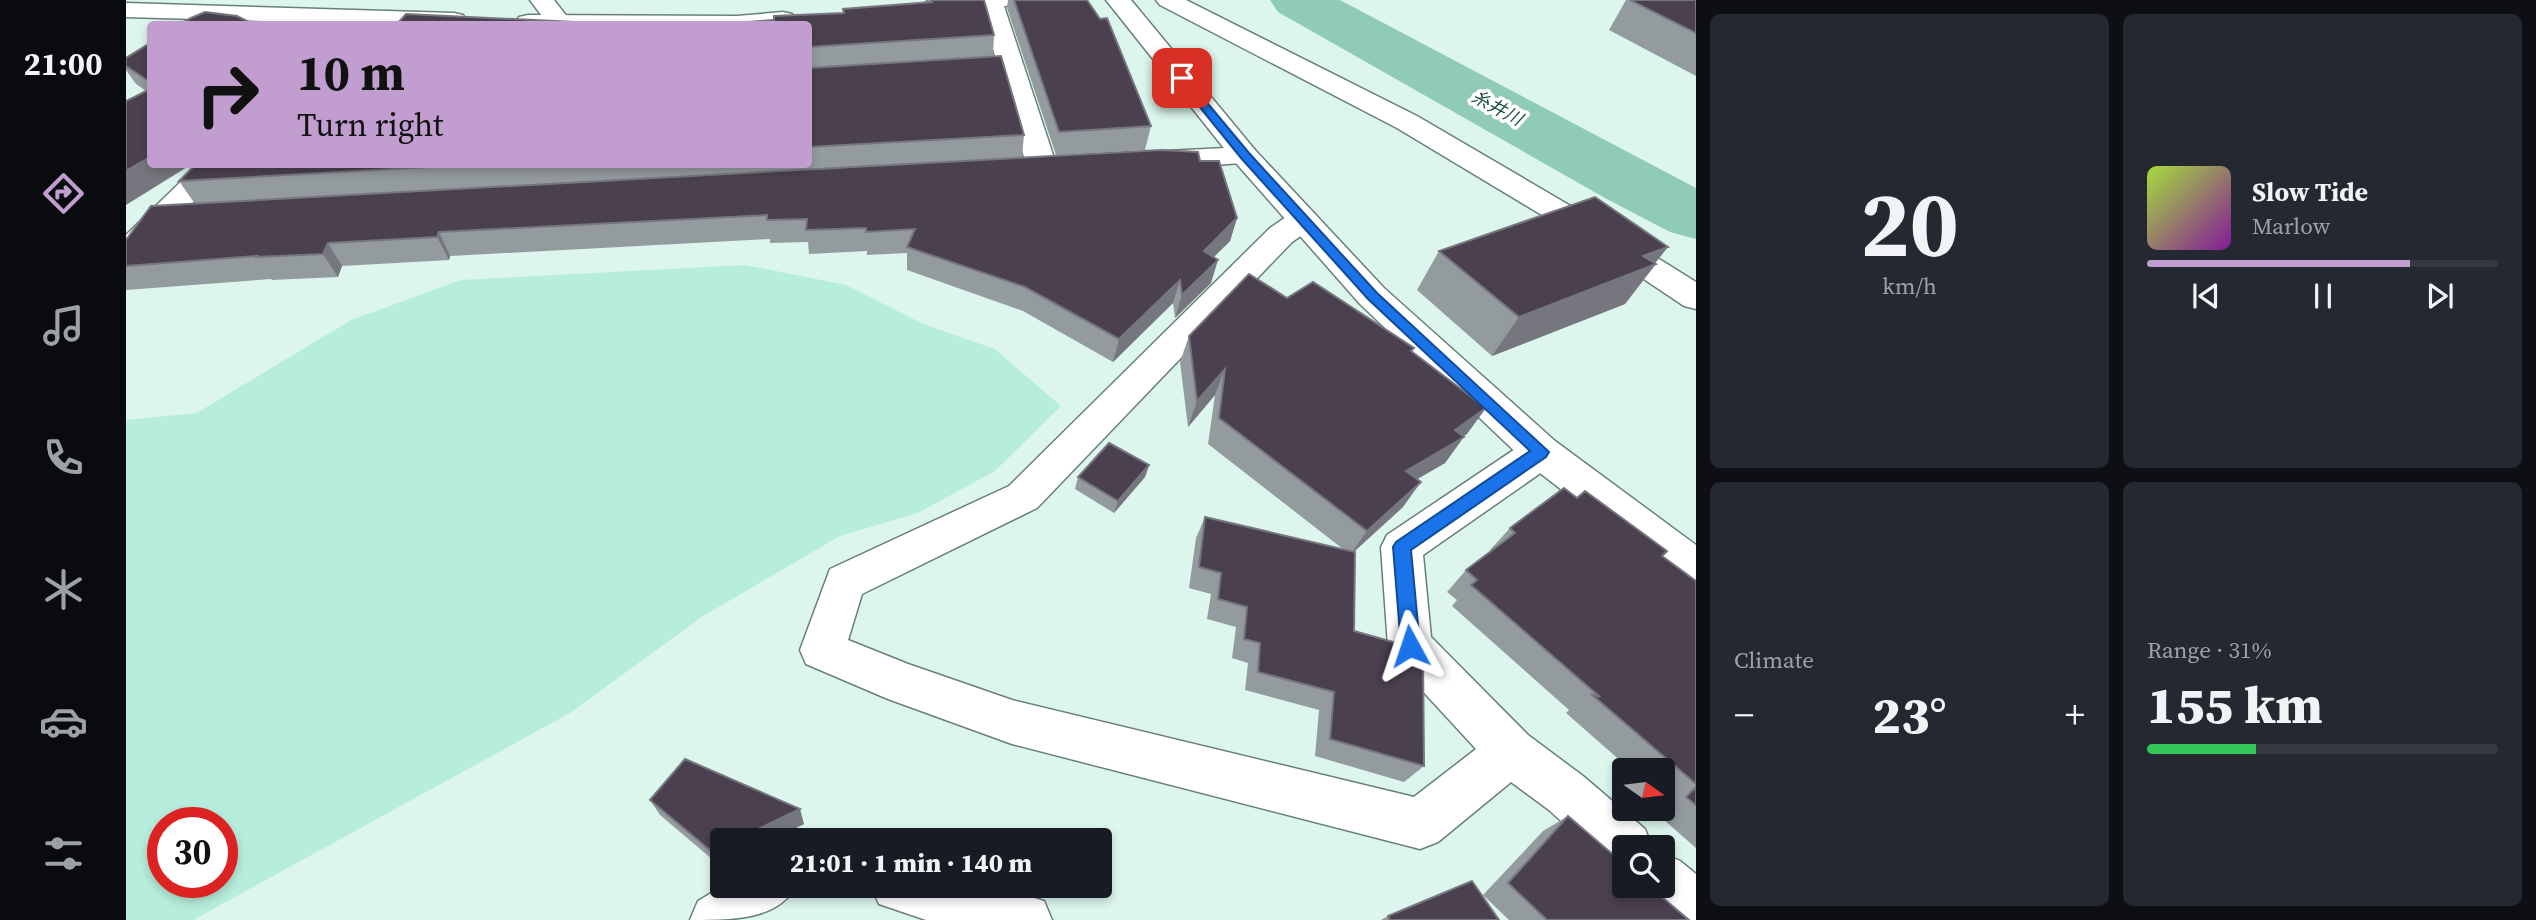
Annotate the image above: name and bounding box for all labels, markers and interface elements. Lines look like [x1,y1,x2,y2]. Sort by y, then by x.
text: 10 m [297,39,405,106]
text: 21:00 [24,42,102,86]
pin [1152,48,1212,108]
icon: right [182,49,273,140]
icon: arrive [1163,59,1201,97]
water label: 糸井川 [1468,84,1529,132]
text: Turn right [297,103,443,147]
text: 20 [1860,162,1959,286]
icon: directions [39,169,88,218]
text: Slow Tide [2252,174,2368,210]
text: Marlow [2252,210,2330,242]
text: km/h [1882,270,1937,302]
icon: previous [2187,277,2225,315]
icon: pause [2304,277,2342,315]
icon: next [2421,277,2459,315]
icon: music [39,301,88,350]
icon: phone [39,433,88,482]
icon: climate [39,565,88,614]
position arrow [1373,609,1447,683]
text: Range · 31% [2147,634,2272,666]
text: Climate [1734,644,1814,676]
text: 155 km [2147,669,2323,740]
text: 23° [1872,679,1947,750]
text: − [1734,689,1754,741]
text: + [2065,689,2085,741]
icon: car [39,697,88,746]
north arrow [1612,758,1675,821]
map controls [1612,758,1675,898]
speed limit sign: 30 [147,807,238,898]
icon: filters [39,829,88,878]
button: search [1612,835,1675,898]
text: 21:01 · 1 min · 140 m [790,845,1032,881]

